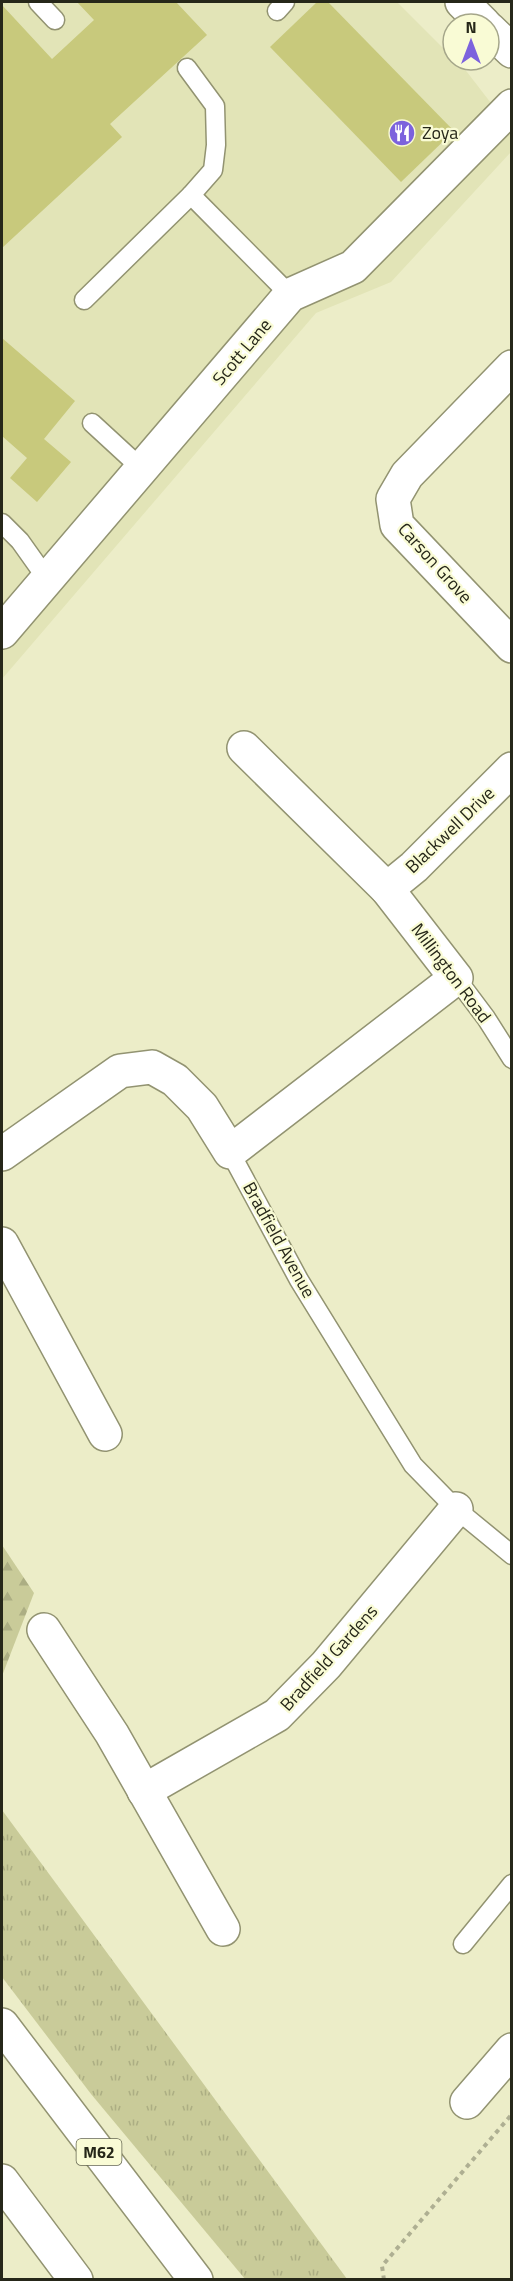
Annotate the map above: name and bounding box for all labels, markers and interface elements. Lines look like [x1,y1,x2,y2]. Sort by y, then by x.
north arrow [441,12,501,72]
text: N [465,15,477,39]
restaurant icon: Zoya [387,118,417,148]
place label: Zoya [422,119,458,146]
street label: Scott Lane [206,312,278,391]
street label: Carson Grove [392,516,479,609]
street label: Blackwell Drive [399,780,500,879]
street label: Millington Road [405,917,498,1028]
street label: Bradfield Avenue [236,1177,322,1303]
street label: Bradfield Gardens [273,1598,384,1717]
road number: M62 [76,2139,122,2165]

